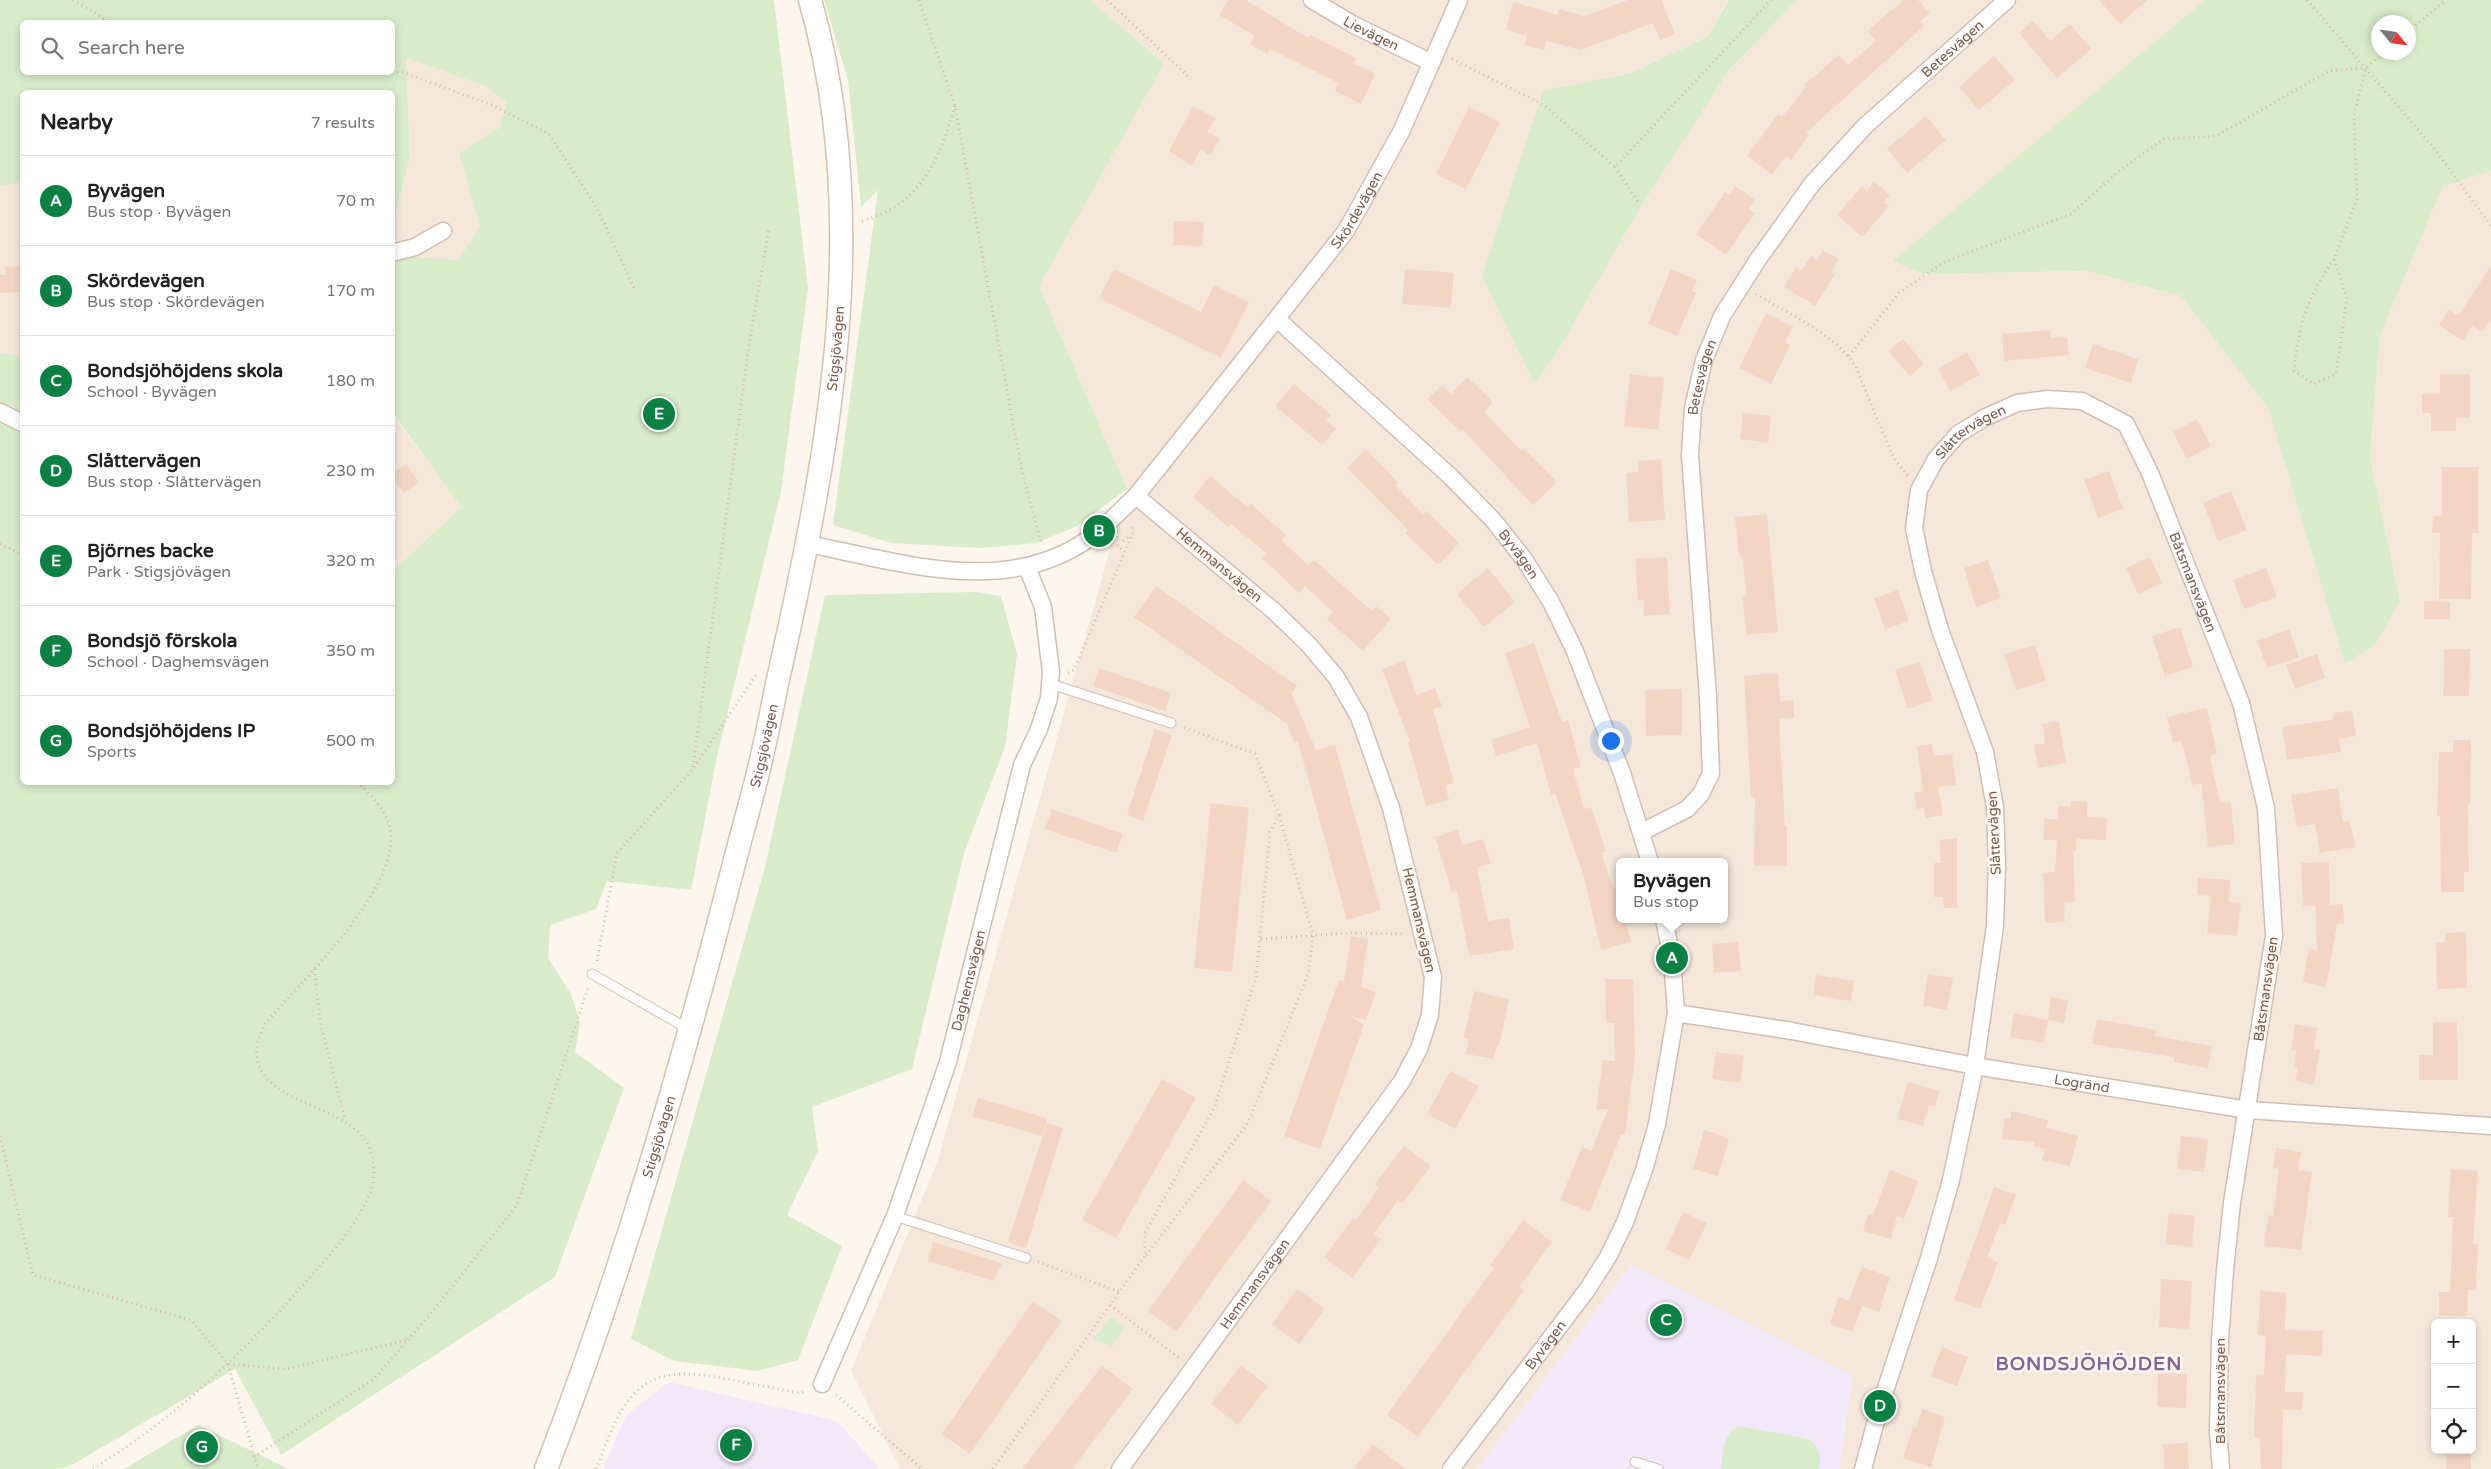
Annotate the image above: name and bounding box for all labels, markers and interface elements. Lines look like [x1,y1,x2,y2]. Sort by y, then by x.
street label: Lievägen [1340,12,1402,54]
north arrow [2371,15,2416,60]
street label: Betesvägen [1917,16,1987,81]
search box [20,20,395,75]
icon: search [38,34,66,62]
text: Search here [78,37,185,59]
text: Nearby [40,110,113,135]
text: 7 results [311,113,375,133]
street label: Skördevägen [1327,169,1386,252]
text: Byvägen [87,180,165,202]
text: A [50,191,62,211]
text: 70 m [336,191,375,211]
text: Bus stop · Byvägen [87,202,231,222]
text: Skördevägen [87,270,205,292]
text: B [50,281,62,301]
text: 170 m [326,281,375,301]
text: Bus stop · Skördevägen [87,292,265,312]
street label: Stigsjövägen [823,305,848,392]
street label: Betesvägen [1684,337,1720,416]
text: Bondsjöhöjdens skola [87,360,283,382]
text: C [50,371,62,391]
text: 180 m [326,371,375,391]
text: School · Byvägen [87,382,217,402]
pin: E [643,395,675,433]
street label: Slåttervägen [1931,401,2009,463]
text: Slåttervägen [87,450,201,472]
text: D [50,461,62,481]
text: 230 m [326,461,375,481]
text: Bus stop · Slåttervägen [87,472,262,492]
pin: B [1083,512,1115,550]
street label: Hemmansvägen [1172,524,1266,606]
street label: Byvägen [1495,526,1543,582]
street label: Båtsmansvägen [2166,530,2221,634]
text: Björnes backe [87,540,214,562]
text: E [51,551,61,571]
text: 320 m [326,551,375,571]
text: Park · Stigsjövägen [87,562,231,582]
text: Bondsjö förskola [87,630,237,652]
text: F [51,641,61,661]
text: 350 m [326,641,375,661]
text: School · Daghemsvägen [87,652,269,672]
street label: Stigsjövägen [746,702,781,789]
text: Bondsjöhöjdens IP [87,720,255,742]
your location [1598,728,1624,754]
text: G [50,731,62,751]
text: 500 m [326,731,375,751]
text: Sports [87,742,136,762]
street label: Slåttervägen [1983,791,2005,875]
popup [1616,858,1728,923]
street label: Hemmansvägen [1399,866,1439,974]
text: Byvägen [1633,870,1711,892]
text: Bus stop [1633,892,1699,912]
street label: Daghemsvägen [948,928,989,1033]
street label: Båtsmansvägen [2250,935,2282,1043]
pin: A [1656,939,1688,977]
street label: Logränd [2053,1070,2111,1096]
street label: Stigsjövägen [638,1093,679,1180]
street label: Hemmansvägen [1216,1235,1293,1332]
pin: C [1650,1301,1682,1339]
street label: Byvägen [1521,1317,1570,1373]
map controls [2431,1319,2476,1454]
button: + [2431,1319,2476,1364]
street label: Båtsmansvägen [2212,1338,2229,1444]
district label: BONDSJÖHÖJDEN [1995,1352,2183,1375]
button: − [2431,1364,2476,1409]
pin: D [1864,1387,1896,1425]
button: locate [2431,1409,2476,1454]
pin: F [720,1426,752,1464]
pin: G [186,1428,218,1466]

